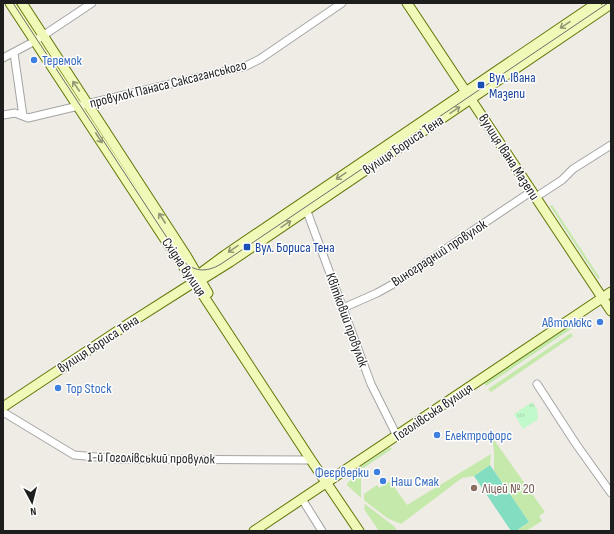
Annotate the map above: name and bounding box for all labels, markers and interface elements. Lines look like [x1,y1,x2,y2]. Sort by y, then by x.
one-way arrow [559,21,570,29]
place label: Теремок [42,52,82,69]
marker: Теремок [29,55,39,65]
street label: провулок Панаса Саксаганського [88,56,248,112]
place label: Вул. Івана Мазепи [489,69,536,102]
marker: Вул. Івана Мазепи [476,80,486,90]
one-way arrow [72,81,80,92]
one-way arrow [449,106,460,114]
street label: вулиця Івана Мазепи [475,111,543,203]
street label: вулиця Бориса Тена [359,112,447,178]
one-way arrow [95,132,103,143]
one-way arrow [335,173,347,181]
one-way arrow [158,213,166,224]
street label: Виноградний провулок [388,215,491,290]
one-way arrow [280,220,291,228]
street label: Східна вулиця [158,234,210,300]
place label: Вул. Бориса Тена [255,239,335,256]
marker: Вул. Бориса Тена [242,242,252,252]
one-way arrow [228,245,239,253]
street label: Квітковий провулок [322,271,372,370]
street label: вулиця Бориса Тена [54,311,142,377]
place label: Автолюкс [541,314,592,331]
marker: Автолюкс [595,317,605,327]
street label: Гоголівська вулиця [390,379,476,445]
place label: Top Stock [66,380,112,397]
marker: Top Stock [53,383,63,393]
place label: Електрофорс [445,427,512,444]
marker: Електрофорс [432,430,442,440]
street label: 1-й Гоголівський провулок [87,448,216,468]
place label: Феєрверки [315,464,369,481]
marker: Феєрверки [372,467,382,477]
place label: Наш Смак [391,473,440,490]
marker: Наш Смак [378,476,388,486]
place label: Ліцей № 20 [481,480,535,497]
north arrow [12,482,52,522]
marker: Ліцей № 20 [469,483,479,493]
text: N [29,505,37,518]

